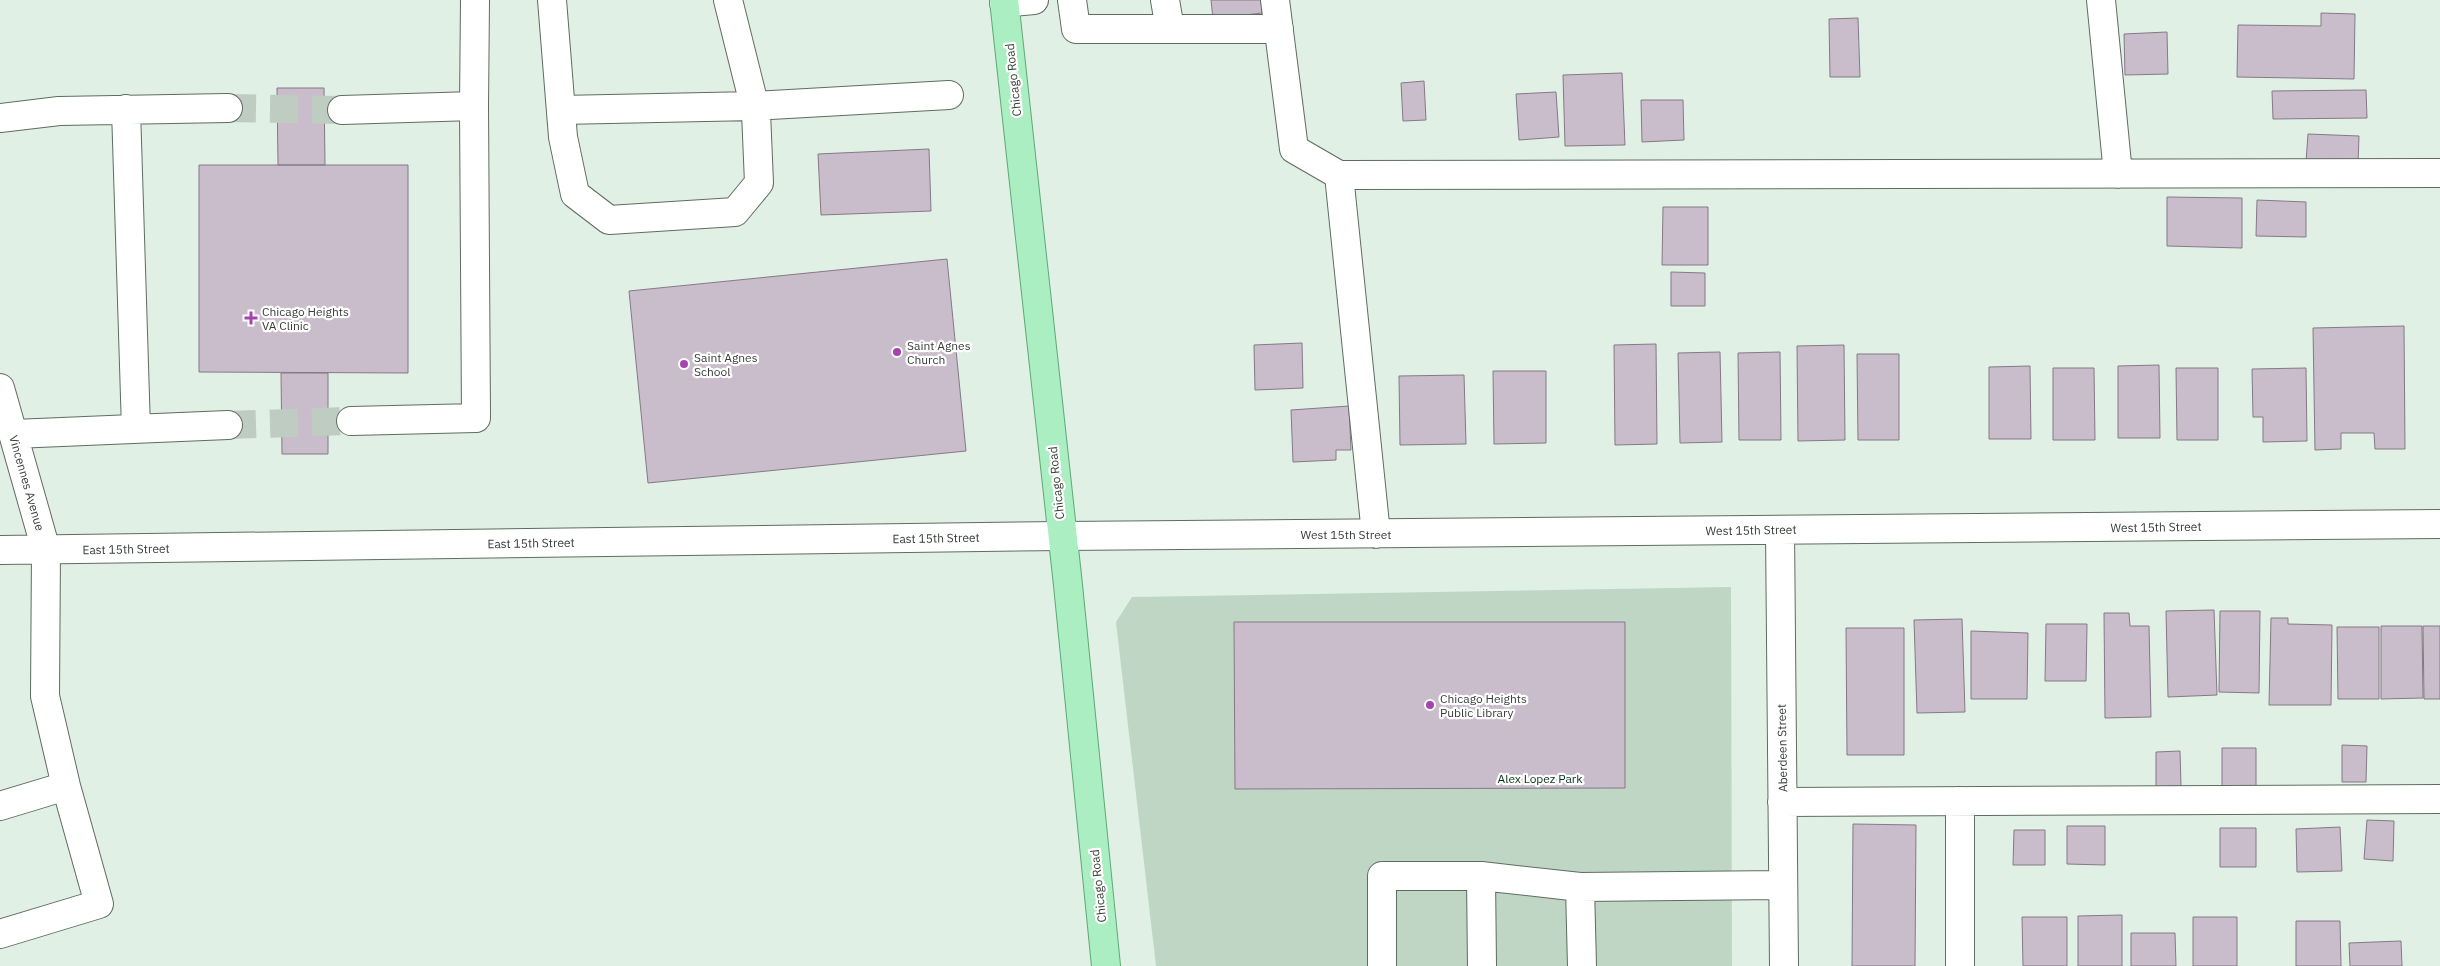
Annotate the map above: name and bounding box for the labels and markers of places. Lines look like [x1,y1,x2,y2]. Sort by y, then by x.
place label: Chicago Heights VA Clinic [262,304,349,333]
marker: Chicago Heights VA Clinic [244,311,258,325]
place label: Saint Agnes Church [907,338,971,367]
marker: Saint Agnes Church [891,346,903,358]
place label: Saint Agnes School [694,350,758,379]
marker: Saint Agnes School [678,358,690,370]
place label: Chicago Heights Public Library [1440,691,1527,720]
marker: Chicago Heights Public Library [1424,699,1436,711]

